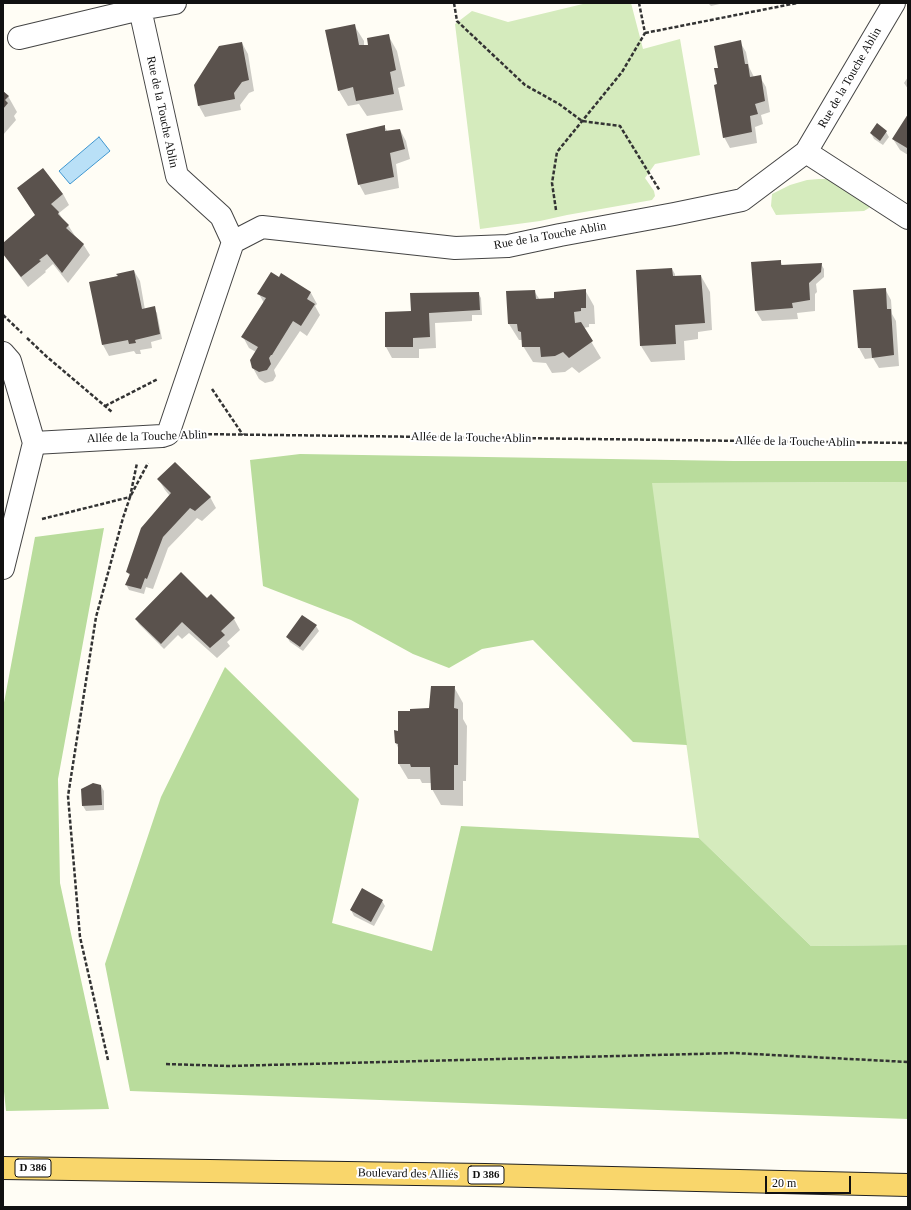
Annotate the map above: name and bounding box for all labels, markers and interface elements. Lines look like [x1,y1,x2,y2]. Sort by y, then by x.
street label: Rue de la Touche Ablin [815,25,885,131]
street label: Rue de la Touche Ablin [143,55,181,169]
street label: Rue de la Touche Ablin [493,219,607,253]
street label: Allée de la Touche Ablin [87,428,207,446]
street label: Allée de la Touche Ablin [411,430,531,446]
street label: Allée de la Touche Ablin [735,434,855,450]
road number: D 386 [15,1159,51,1177]
street label: Boulevard des Alliés [358,1166,458,1182]
road number: D 386 [468,1166,504,1184]
scale bar [767,1168,853,1194]
text: 20 m [772,1176,796,1190]

